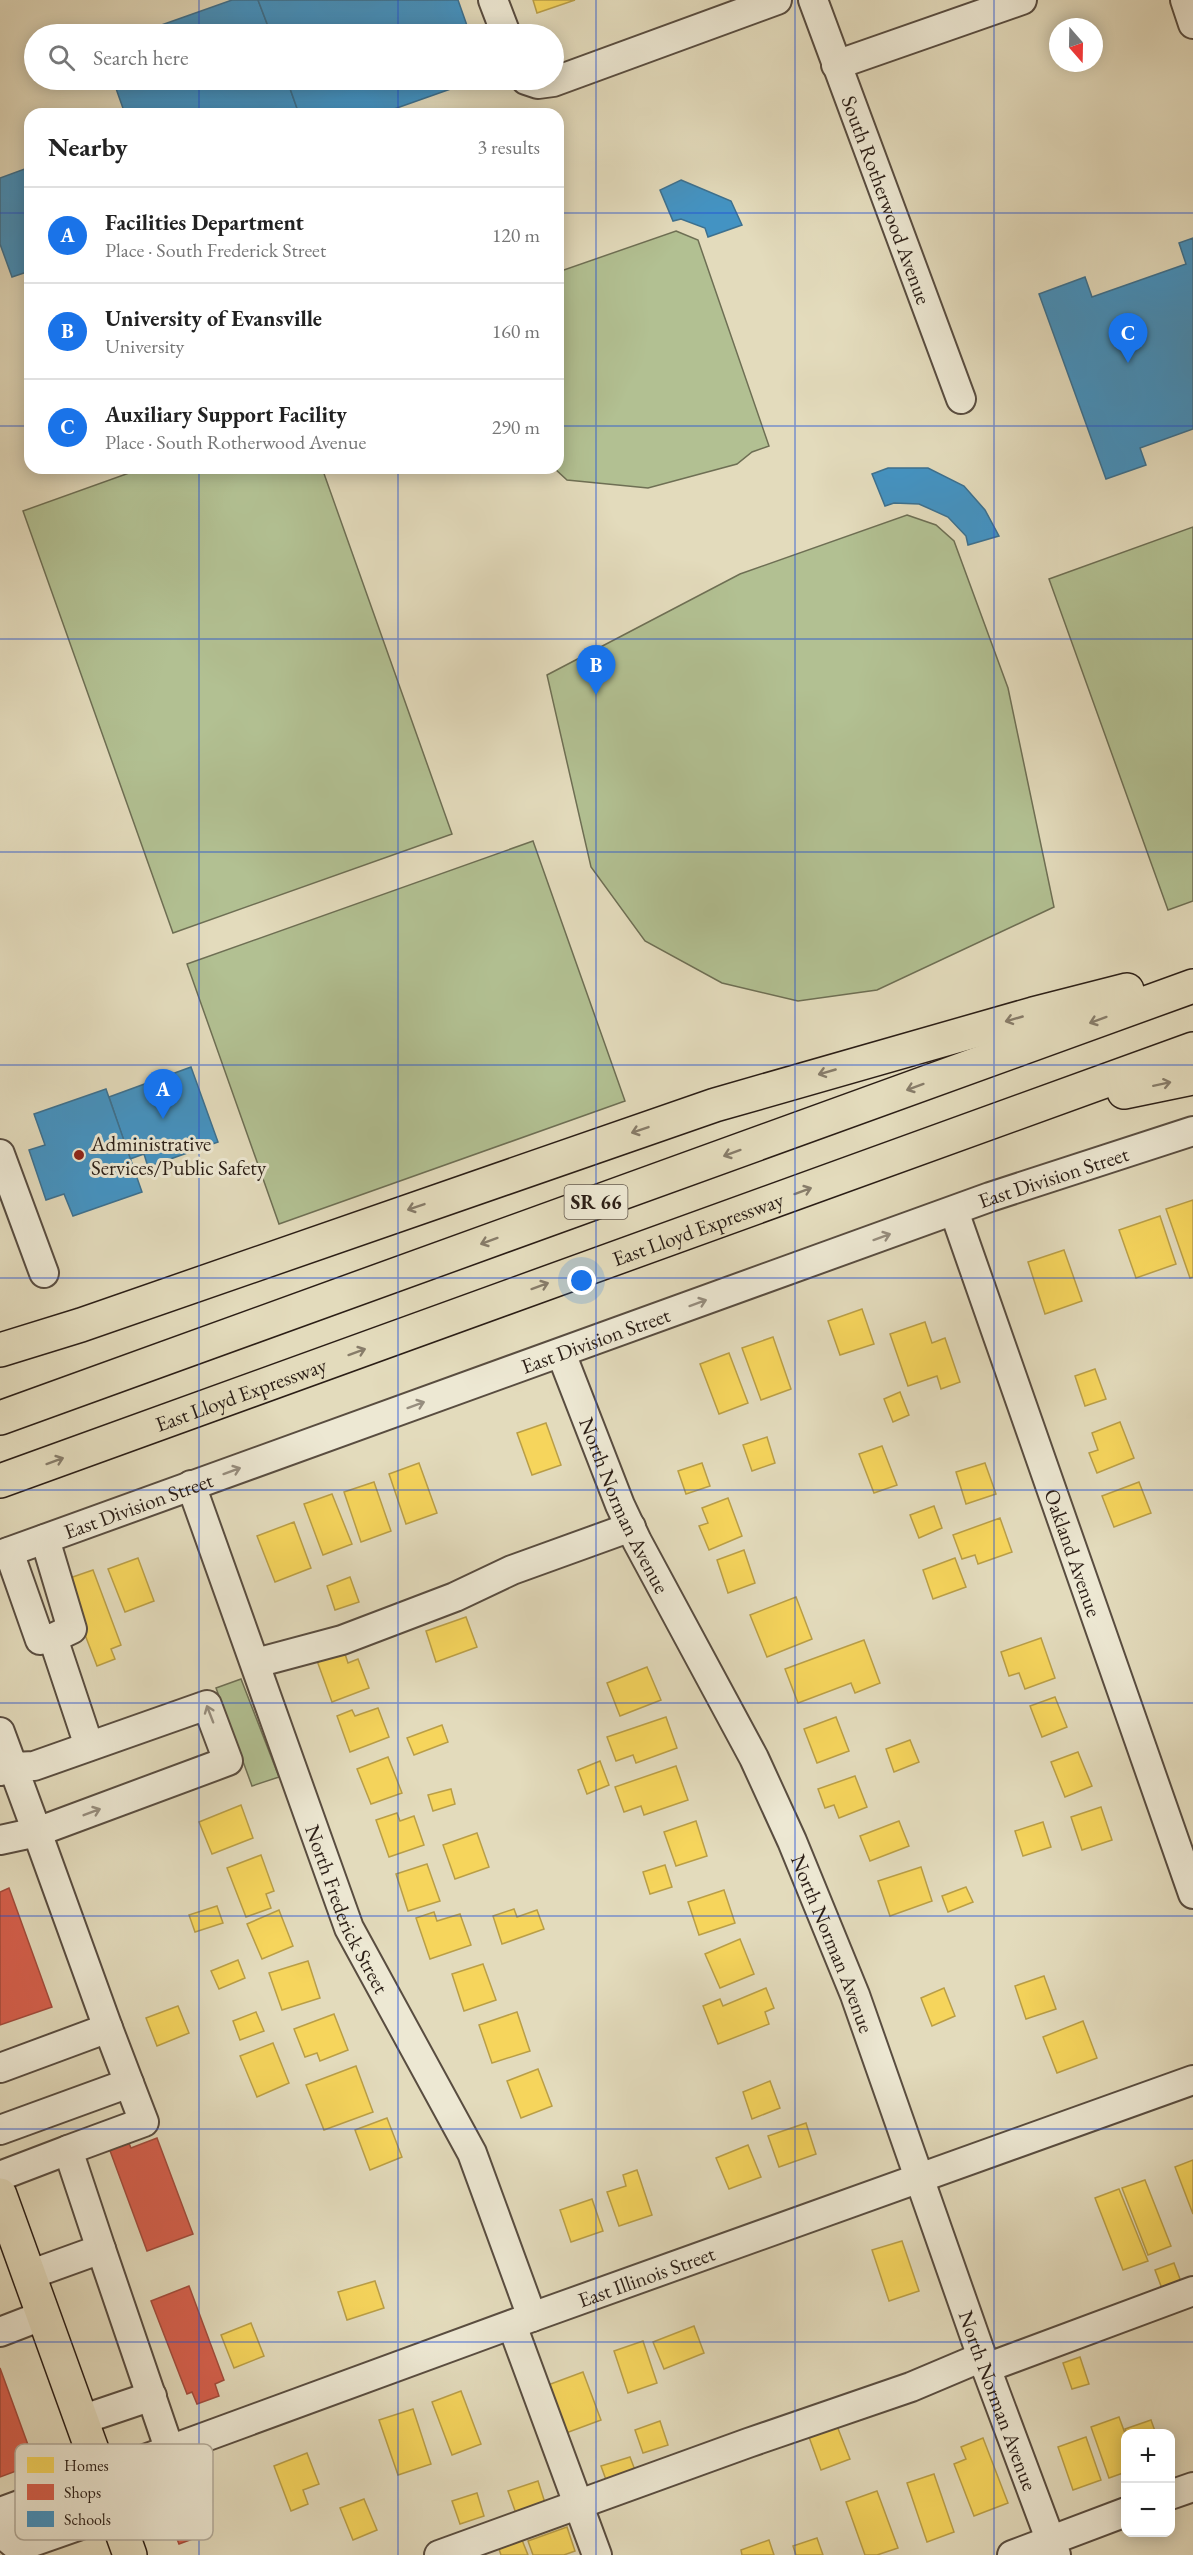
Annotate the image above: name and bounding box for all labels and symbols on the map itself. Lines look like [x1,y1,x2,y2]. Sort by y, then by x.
north arrow [1049,18,1103,72]
street label: South Rotherwood Avenue [836,92,938,308]
pin: C [1108,314,1148,363]
pin: B [576,646,616,695]
one-way arrow [1005,1014,1024,1025]
one-way arrow [1090,1016,1108,1027]
one-way arrow [818,1067,837,1078]
pin: A [144,1070,182,1119]
one-way arrow [1153,1078,1172,1090]
one-way arrow [906,1082,925,1093]
one-way arrow [631,1125,650,1136]
place label: Administrative Services/Public Safety [90,1130,267,1181]
street label: East Division Street [974,1139,1132,1214]
marker: Administrative Services/Public Safety [72,1148,86,1162]
one-way arrow [723,1148,742,1159]
one-way arrow [793,1184,811,1195]
road number: SR 66 [564,1185,628,1219]
street label: East Lloyd Expressway [608,1185,788,1272]
one-way arrow [407,1203,426,1214]
one-way arrow [872,1231,891,1242]
one-way arrow [480,1236,499,1247]
your location [567,1266,596,1295]
one-way arrow [530,1279,549,1290]
one-way arrow [688,1297,707,1308]
street label: East Division Street [517,1300,674,1379]
one-way arrow [347,1346,366,1357]
street label: East Lloyd Expressway [151,1350,331,1437]
one-way arrow [406,1398,425,1409]
street label: North Norman Avenue [574,1413,676,1598]
one-way arrow [45,1455,64,1466]
one-way arrow [223,1464,241,1475]
street label: East Division Street [60,1466,217,1544]
street label: Oakland Avenue [1039,1485,1108,1620]
one-way arrow [204,1706,215,1724]
one-way arrow [83,1806,101,1817]
street label: North Frederick Street [300,1821,396,1998]
street label: North Norman Avenue [785,1850,881,2036]
street label: East Illinois Street [574,2239,719,2313]
street label: North Norman Avenue [953,2307,1044,2494]
legend [15,2444,213,2540]
text: Homes [64,2455,109,2476]
text: Shops [64,2482,101,2503]
text: Schools [64,2509,111,2530]

